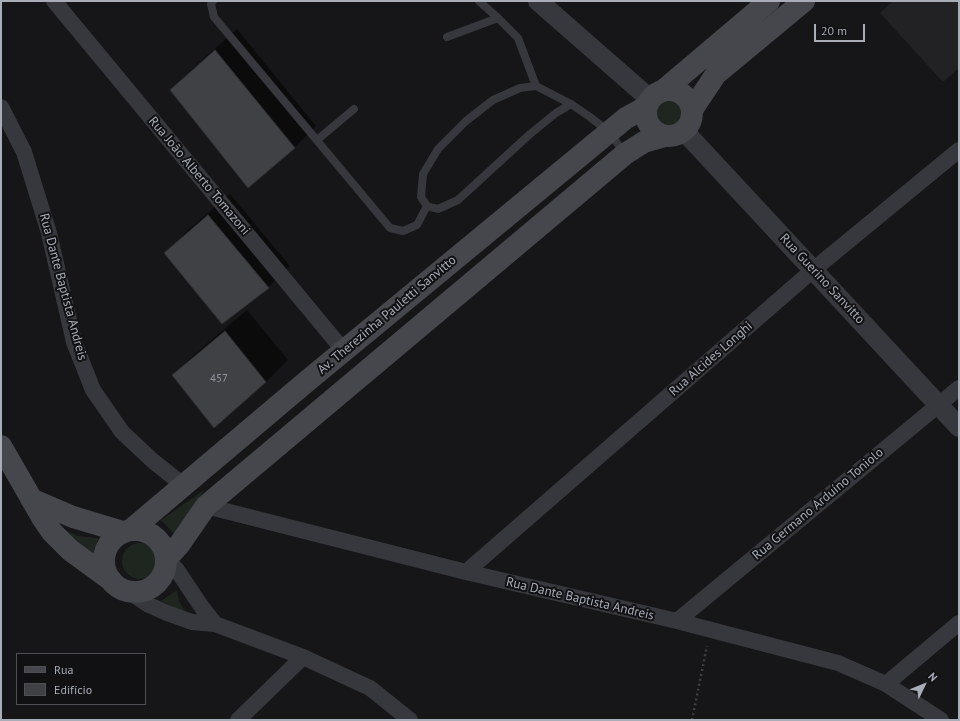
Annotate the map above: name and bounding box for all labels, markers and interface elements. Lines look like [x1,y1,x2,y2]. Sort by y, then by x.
scale bar [816,16,867,42]
text: 20 m [821,23,847,38]
street label: Rua João Alberto Tomazoni [145,114,253,238]
street label: Rua Dante Baptista Andreis [36,212,90,362]
street label: Rua Guerino Sanvitto [776,231,868,327]
street label: Av. Therezinha Pauletti Sanvitto [314,252,460,378]
street label: Rua Alcides Longhi [666,319,756,399]
house number: 457 [210,372,228,386]
street label: Rua Germano Arduíno Toniolo [749,445,887,563]
street label: Rua Dante Baptista Andreis [504,574,656,624]
legend [16,653,146,705]
text: Rua [54,662,73,677]
north arrow [904,665,944,705]
text: N [925,669,940,684]
text: Edifício [54,682,92,697]

